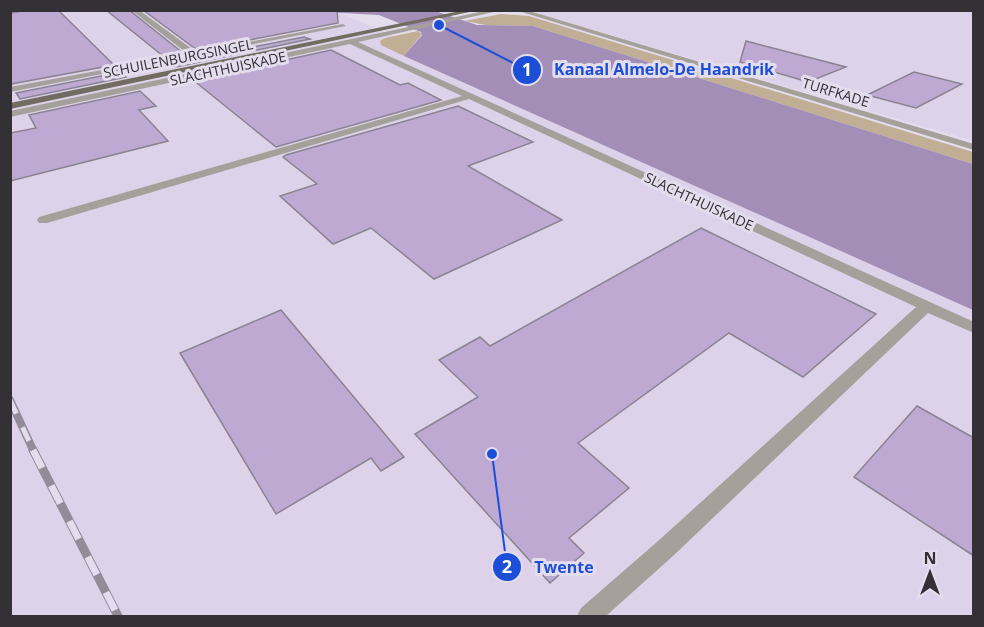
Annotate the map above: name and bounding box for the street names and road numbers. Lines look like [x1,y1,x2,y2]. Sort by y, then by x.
street label: SCHUILENBURGSINGEL [102,34,254,82]
street label: SLACHTHUISKADE [168,46,288,90]
street label: TURFKADE [800,73,872,111]
street label: SLACHTHUISKADE [641,167,757,235]

